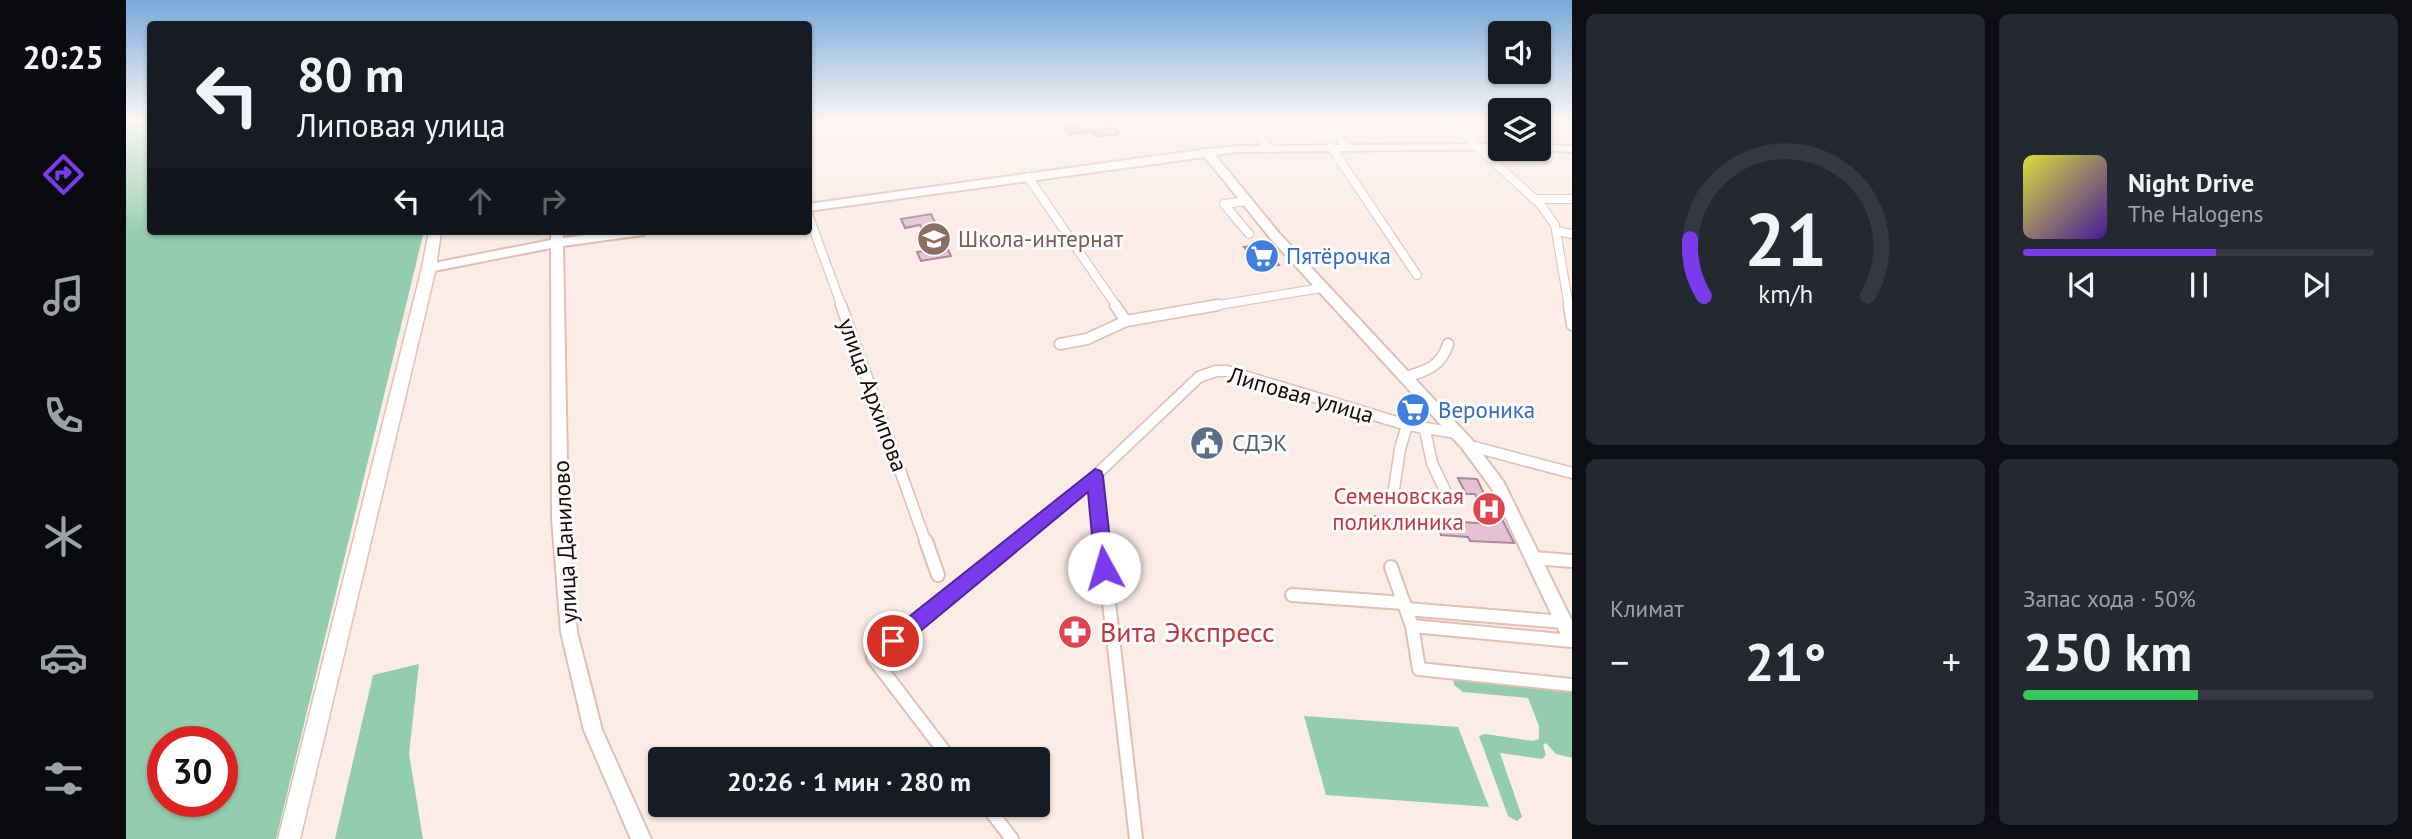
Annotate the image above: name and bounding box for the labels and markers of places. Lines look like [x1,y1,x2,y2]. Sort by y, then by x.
school or university icon: Школа-интернат [915,220,953,258]
place label: Школа-интернат [958,224,1124,253]
supermarket icon: Пятёрочка [1243,237,1281,275]
place label: Пятёрочка [1286,241,1391,270]
supermarket icon: Вероника [1394,391,1432,429]
place label: Вероника [1438,395,1535,424]
public building icon: СДЭК [1188,424,1226,462]
place label: СДЭК [1232,428,1287,457]
place label: Семеновская поликлиника [1332,481,1464,536]
hospital icon: Семеновская поликлиника [1470,490,1508,528]
pin [863,611,923,671]
pharmacy icon: Вита Экспресс [1056,613,1094,651]
place label: Вита Экспресс [1100,613,1275,650]

